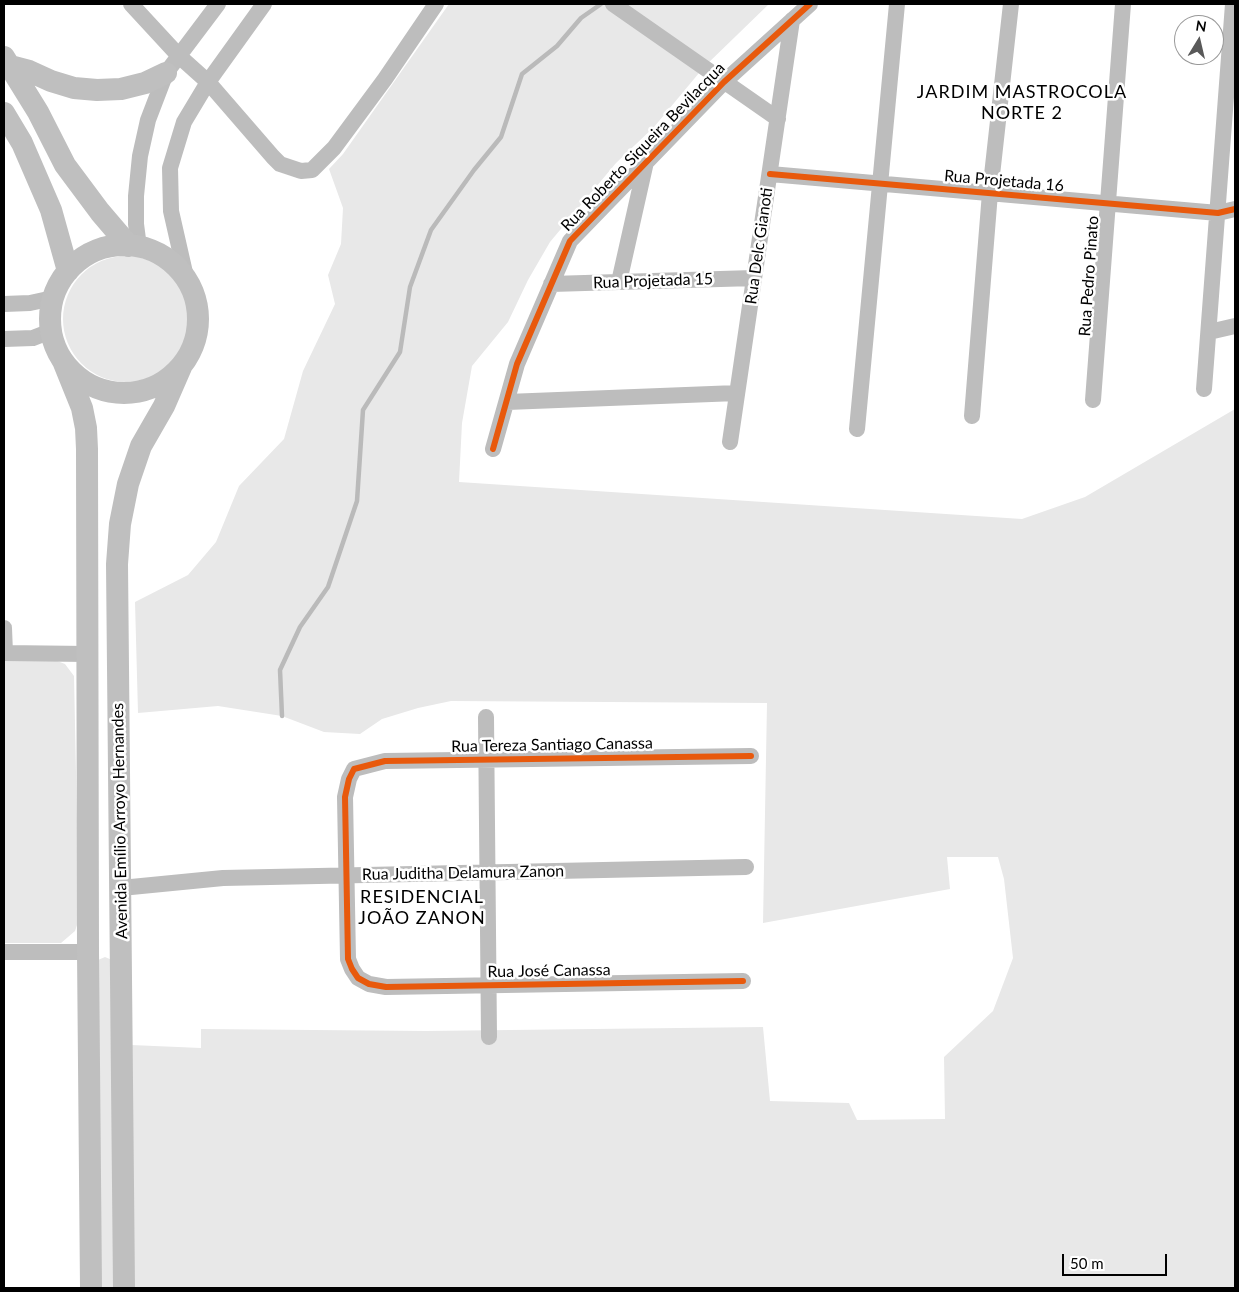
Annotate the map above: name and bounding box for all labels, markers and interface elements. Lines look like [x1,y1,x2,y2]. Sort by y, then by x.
north arrow [1174,15,1224,65]
text: N [1195,16,1208,35]
street label: Rua Roberto Siqueira Bevilacqua [557,59,729,235]
district label: JARDIM MASTROCOLA NORTE 2 [915,81,1129,124]
street label: Rua Projetada 16 [943,166,1065,196]
street label: Rua Delc Gianoti [741,186,777,306]
street label: Rua Pedro Pinato [1075,215,1103,337]
street label: Rua Projetada 15 [593,269,713,293]
street label: Avenida Emílio Arroyo Hernandes [108,703,132,939]
street label: Rua Tereza Santiago Canassa [451,734,653,756]
street label: Rua Juditha Delamura Zanon [362,862,564,884]
district label: RESIDENCIAL JOÃO ZANON [357,886,487,929]
street label: Rua José Canassa [487,960,611,982]
scale bar [1064,1244,1169,1276]
text: 50 m [1070,1254,1104,1272]

